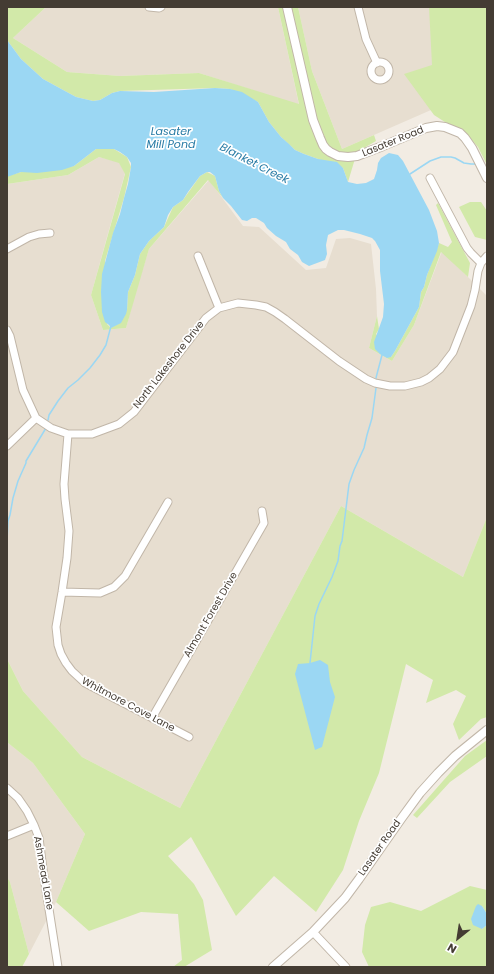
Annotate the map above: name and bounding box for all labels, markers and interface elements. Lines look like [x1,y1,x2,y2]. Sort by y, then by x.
street label: Lasater Road [360,124,426,160]
water label: Lasater Mill Pond [147,125,195,151]
water label: Blanket Creek [217,141,291,187]
street label: North Lakeshore Drive [131,319,207,411]
street label: Almont Forest Drive [182,570,240,660]
street label: Whitmore Cove Lane [79,675,177,735]
street label: Lasater Road [356,818,404,878]
street label: Ashmead Lane [31,835,55,911]
north arrow [438,918,478,958]
text: N [444,939,460,957]

